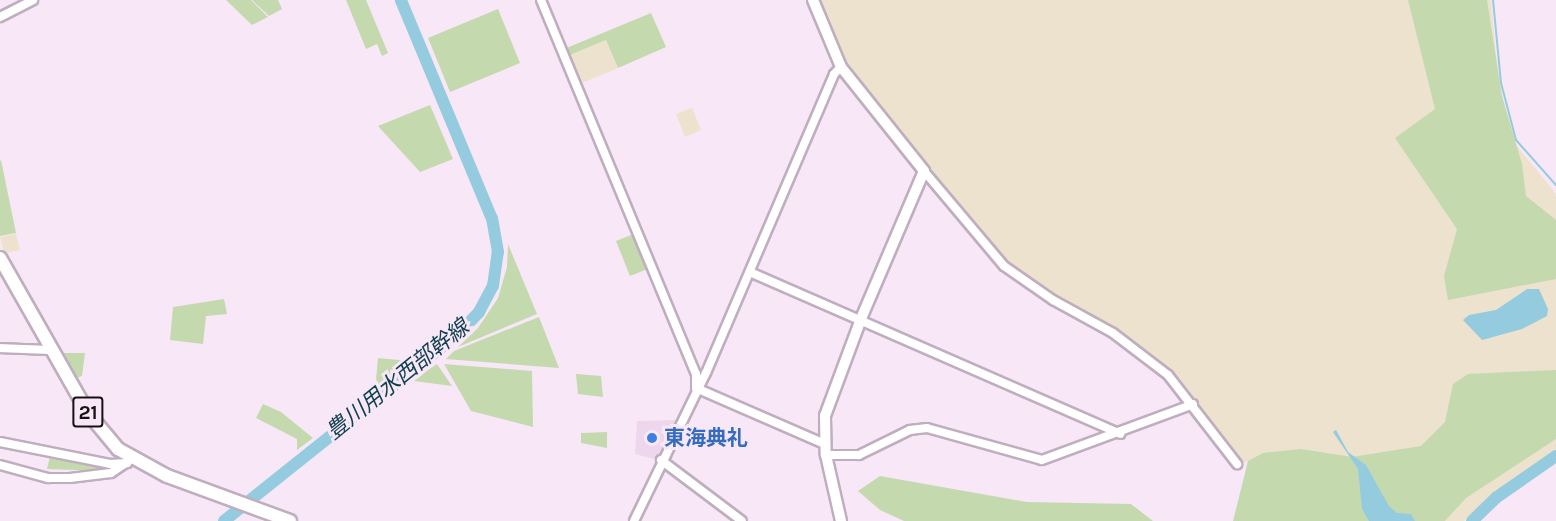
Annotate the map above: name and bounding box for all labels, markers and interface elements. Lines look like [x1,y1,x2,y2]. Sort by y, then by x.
water label: 豊川用水西部幹線 [321,314,475,446]
road number: 21 [72,395,104,429]
place label: 東海典礼 [664,425,748,451]
marker: 東海典礼 [645,431,659,445]

